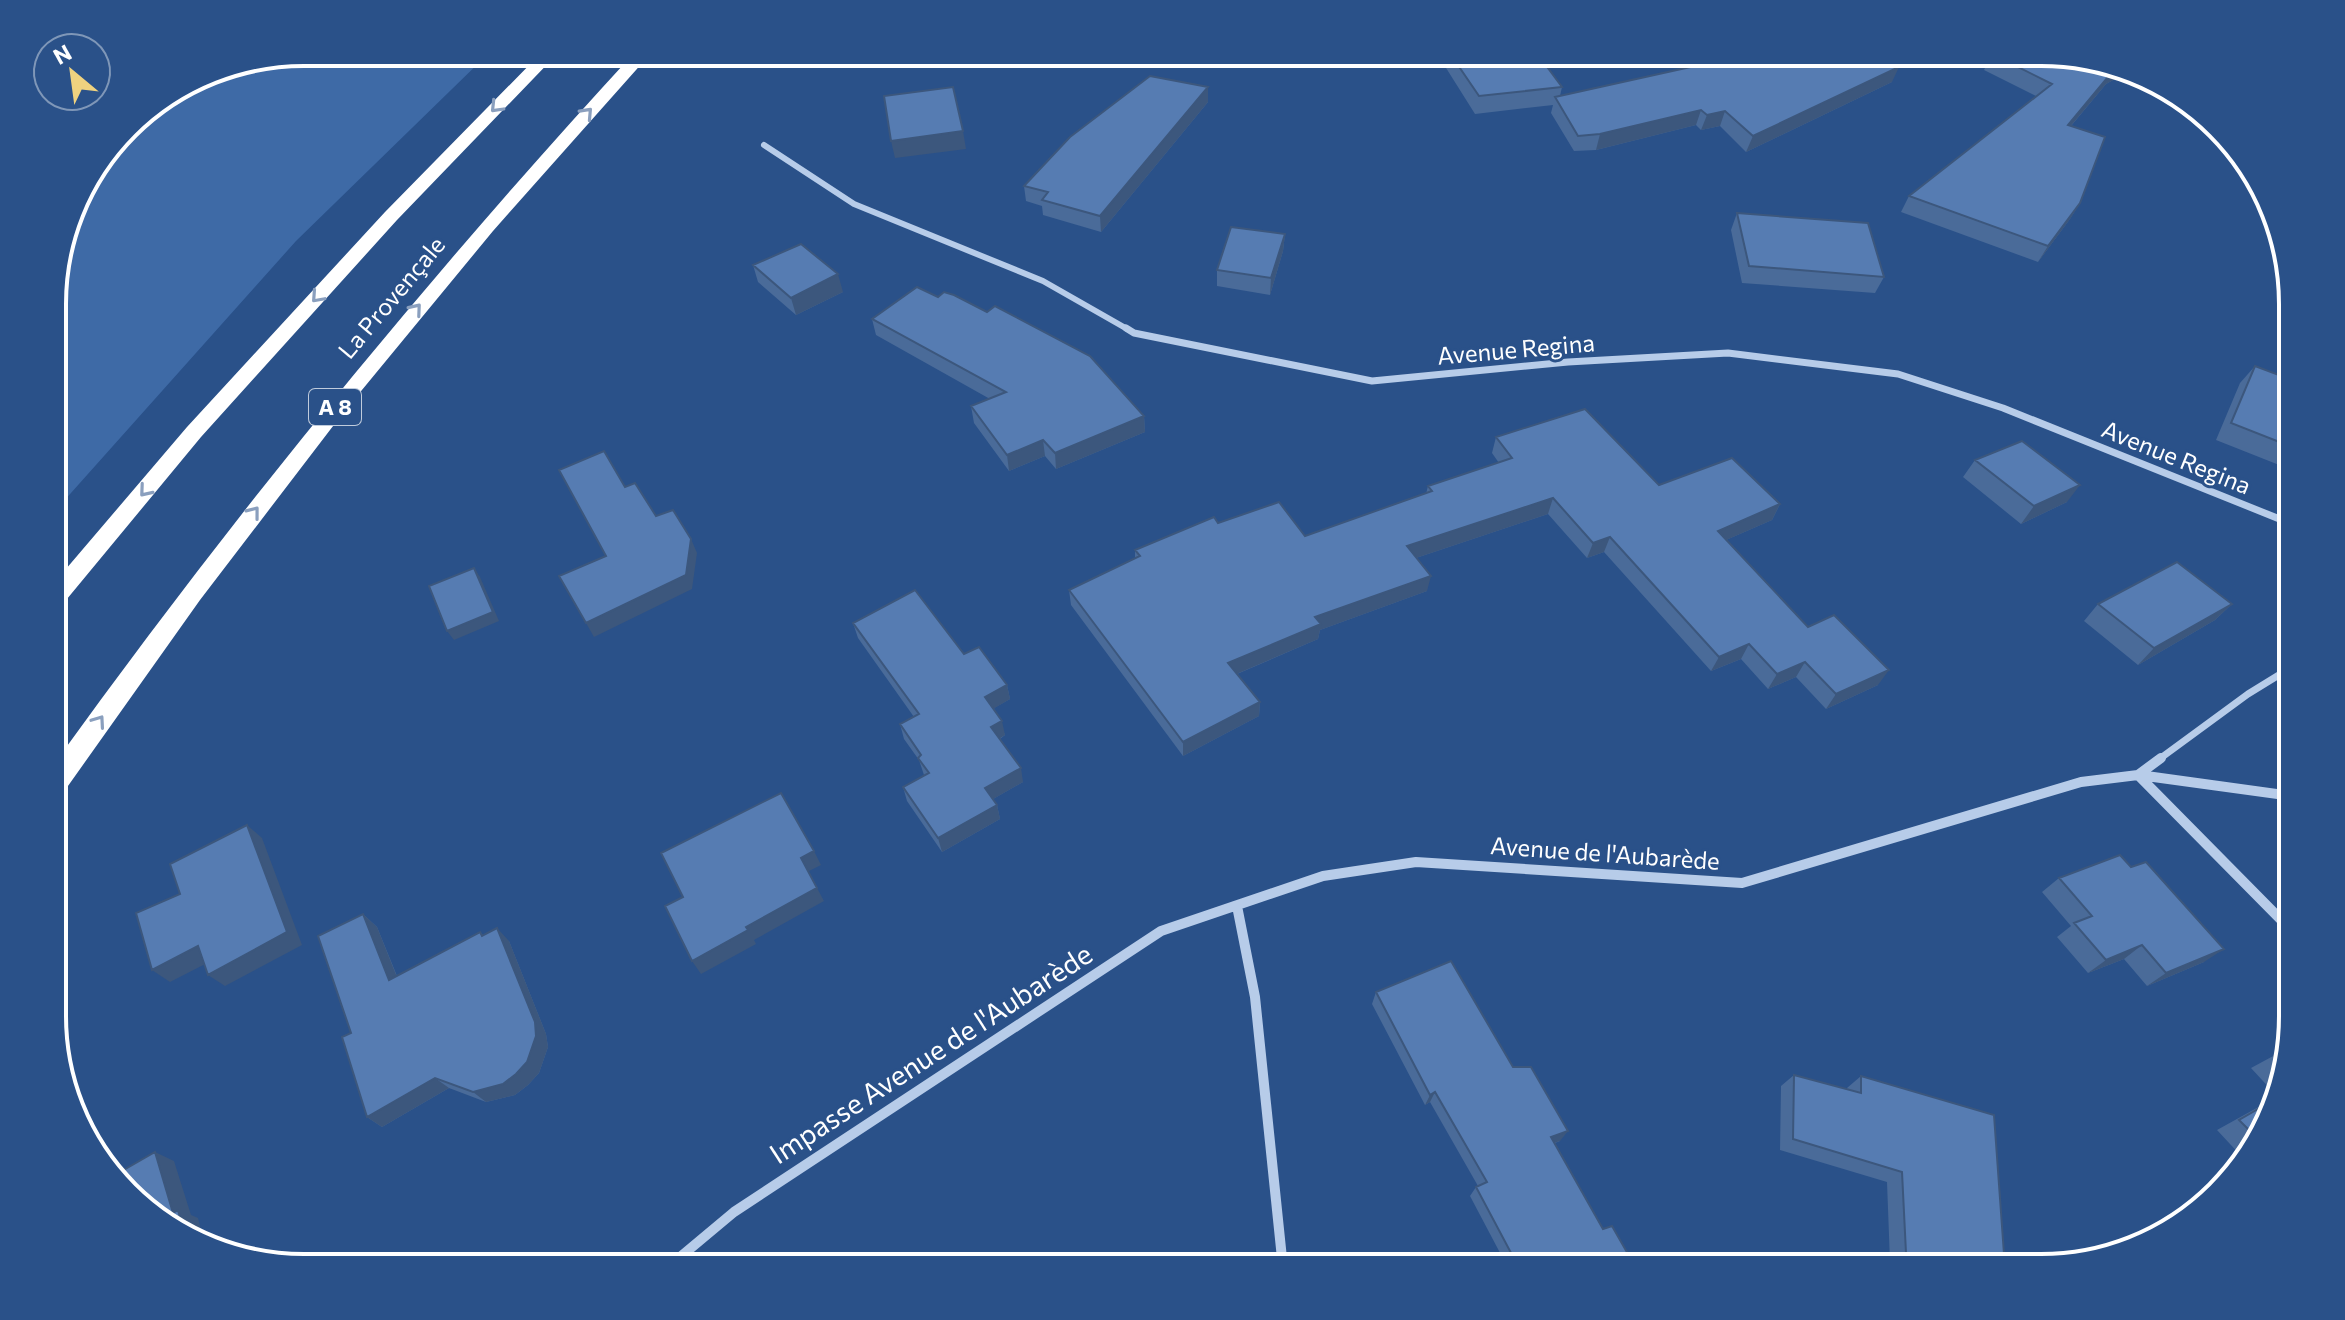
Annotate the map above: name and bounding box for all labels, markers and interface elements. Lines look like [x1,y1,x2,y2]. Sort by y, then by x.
north arrow [32,32,112,112]
text: N [48,38,76,70]
one-way arrow [490,98,505,112]
one-way arrow [577,108,591,123]
street label: La Provençale [331,230,450,364]
one-way arrow [313,287,327,302]
one-way arrow [406,304,421,319]
street label: Avenue Regina [1436,327,1596,370]
road number: A 8 [309,389,361,425]
street label: Avenue Regina [2098,414,2255,500]
one-way arrow [140,482,155,496]
one-way arrow [244,507,258,521]
one-way arrow [89,715,104,729]
street label: Avenue de l'Aubarède [1489,830,1721,875]
street label: Impasse Avenue de l'Aubarède [763,936,1098,1170]

